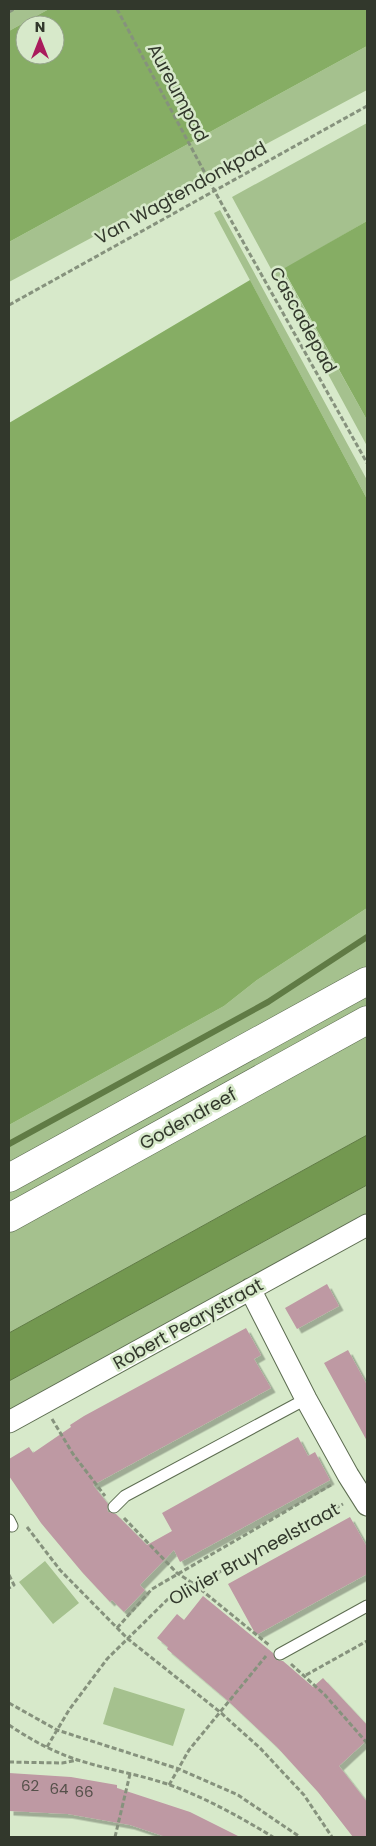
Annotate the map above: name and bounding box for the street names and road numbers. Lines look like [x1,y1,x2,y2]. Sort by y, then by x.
street label: Aureumpad [142,39,215,146]
street label: Van Wagtendonkpad [90,135,271,250]
street label: Cascadepad [264,262,343,378]
street label: Godendreef [135,1082,241,1156]
street label: Robert Pearystraat [108,1272,267,1375]
street label: Olivier Bruyneelstraat [164,1496,344,1611]

